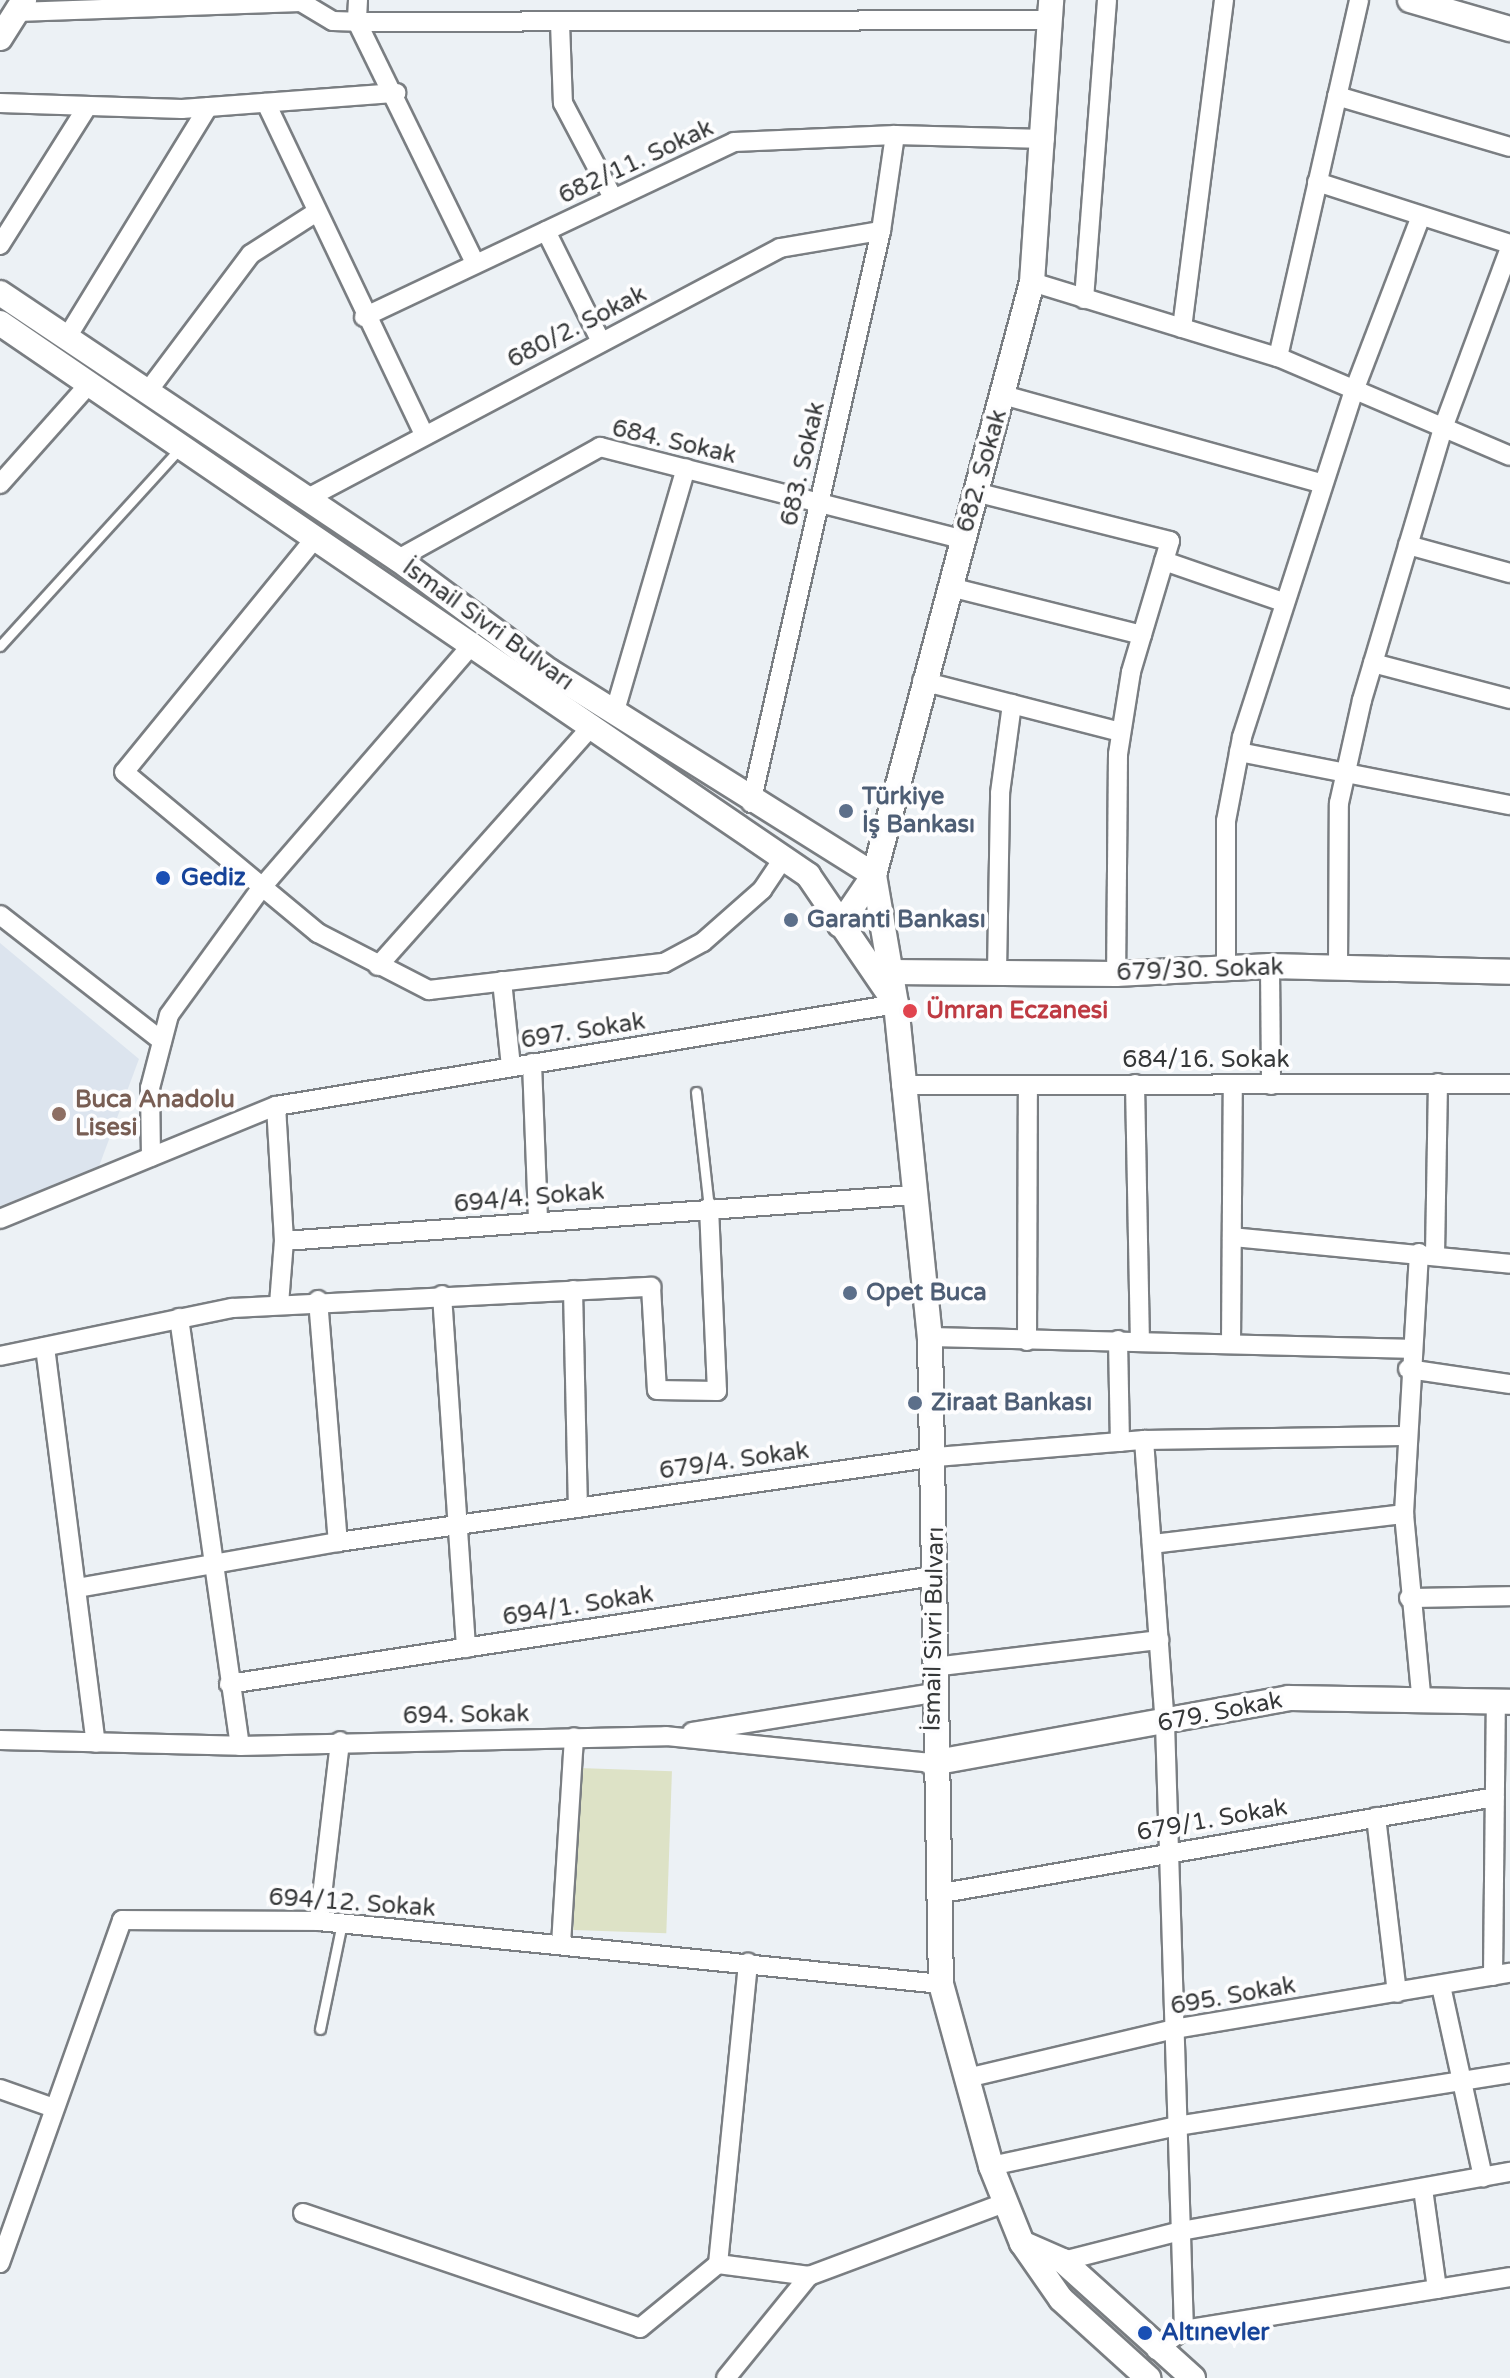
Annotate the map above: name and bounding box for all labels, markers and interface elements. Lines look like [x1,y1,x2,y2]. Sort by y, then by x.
street label: 682/11. Sokak [554,114,718,210]
street label: 680/2. Sokak [503,280,651,374]
street label: 683. Sokak [775,399,831,529]
street label: 682. Sokak [951,406,1013,536]
street label: 684. Sokak [609,414,739,470]
street label: İsmail Sivri Bulvarı [397,553,579,697]
place label: Türkiye İş Bankası [862,783,975,839]
marker: Türkiye İş Bankası [837,802,855,820]
place label: Gediz [181,864,246,892]
marker: Gediz [152,867,174,889]
place label: Garanti Bankası [807,906,986,934]
marker: Garanti Bankası [782,911,800,929]
street label: 679/30. Sokak [1116,953,1284,987]
place label: Ümran Eczanesi [926,997,1108,1025]
marker: Ümran Eczanesi [901,1002,919,1020]
street label: 697. Sokak [519,1007,647,1055]
street label: 684/16. Sokak [1122,1046,1290,1074]
place label: Buca Anadolu Lisesi [75,1086,235,1142]
marker: Buca Anadolu Lisesi [50,1105,68,1123]
street label: 694/4. Sokak [453,1177,605,1219]
place label: Opet Buca [866,1279,987,1307]
marker: Opet Buca [841,1284,859,1302]
place label: Ziraat Bankası [931,1389,1092,1417]
marker: Ziraat Bankası [906,1394,924,1412]
street label: 679/4. Sokak [657,1436,811,1486]
street label: İsmail Sivri Bulvarı [918,1526,950,1732]
street label: 694/1. Sokak [501,1580,655,1632]
street label: 679. Sokak [1155,1686,1285,1738]
street label: 694. Sokak [403,1699,529,1731]
street label: 679/1. Sokak [1135,1793,1289,1847]
street label: 694/12. Sokak [268,1883,436,1923]
street label: 695. Sokak [1168,1971,1298,2021]
place label: Altınevler [1161,2319,1269,2347]
marker: Altınevler [1136,2324,1154,2342]

